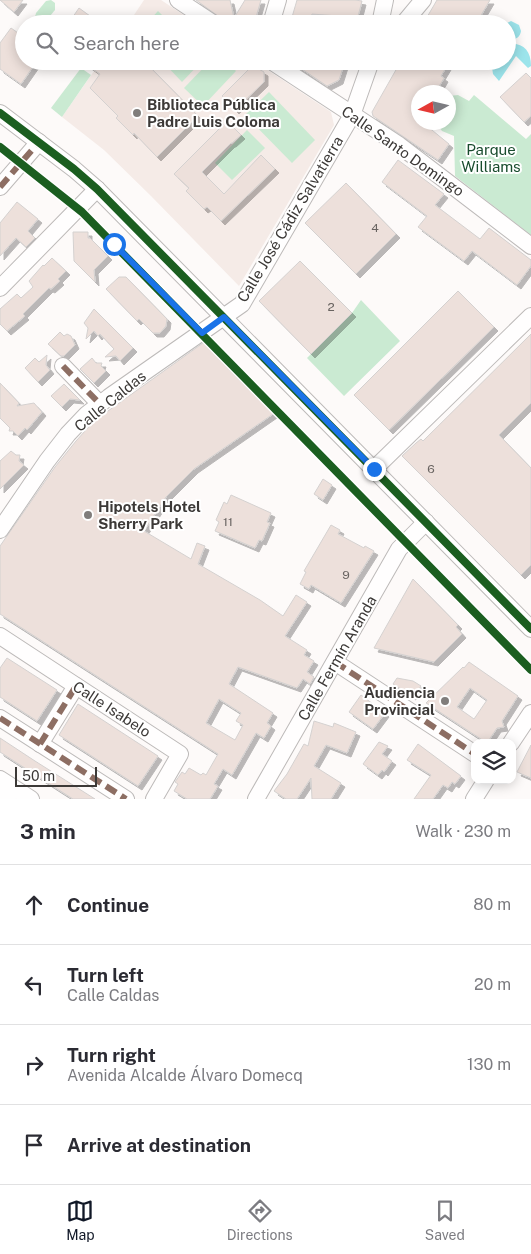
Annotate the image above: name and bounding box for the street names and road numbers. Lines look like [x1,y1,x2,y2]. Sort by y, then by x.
street label: Calle Santo Domingo [339,102,467,200]
street label: Calle José Cádiz Salvatierra [234,133,346,305]
street label: Calle Caldas [71,367,149,435]
street label: Calle Fermín Aranda [294,592,380,724]
street label: Calle Isabelo [70,678,154,740]

